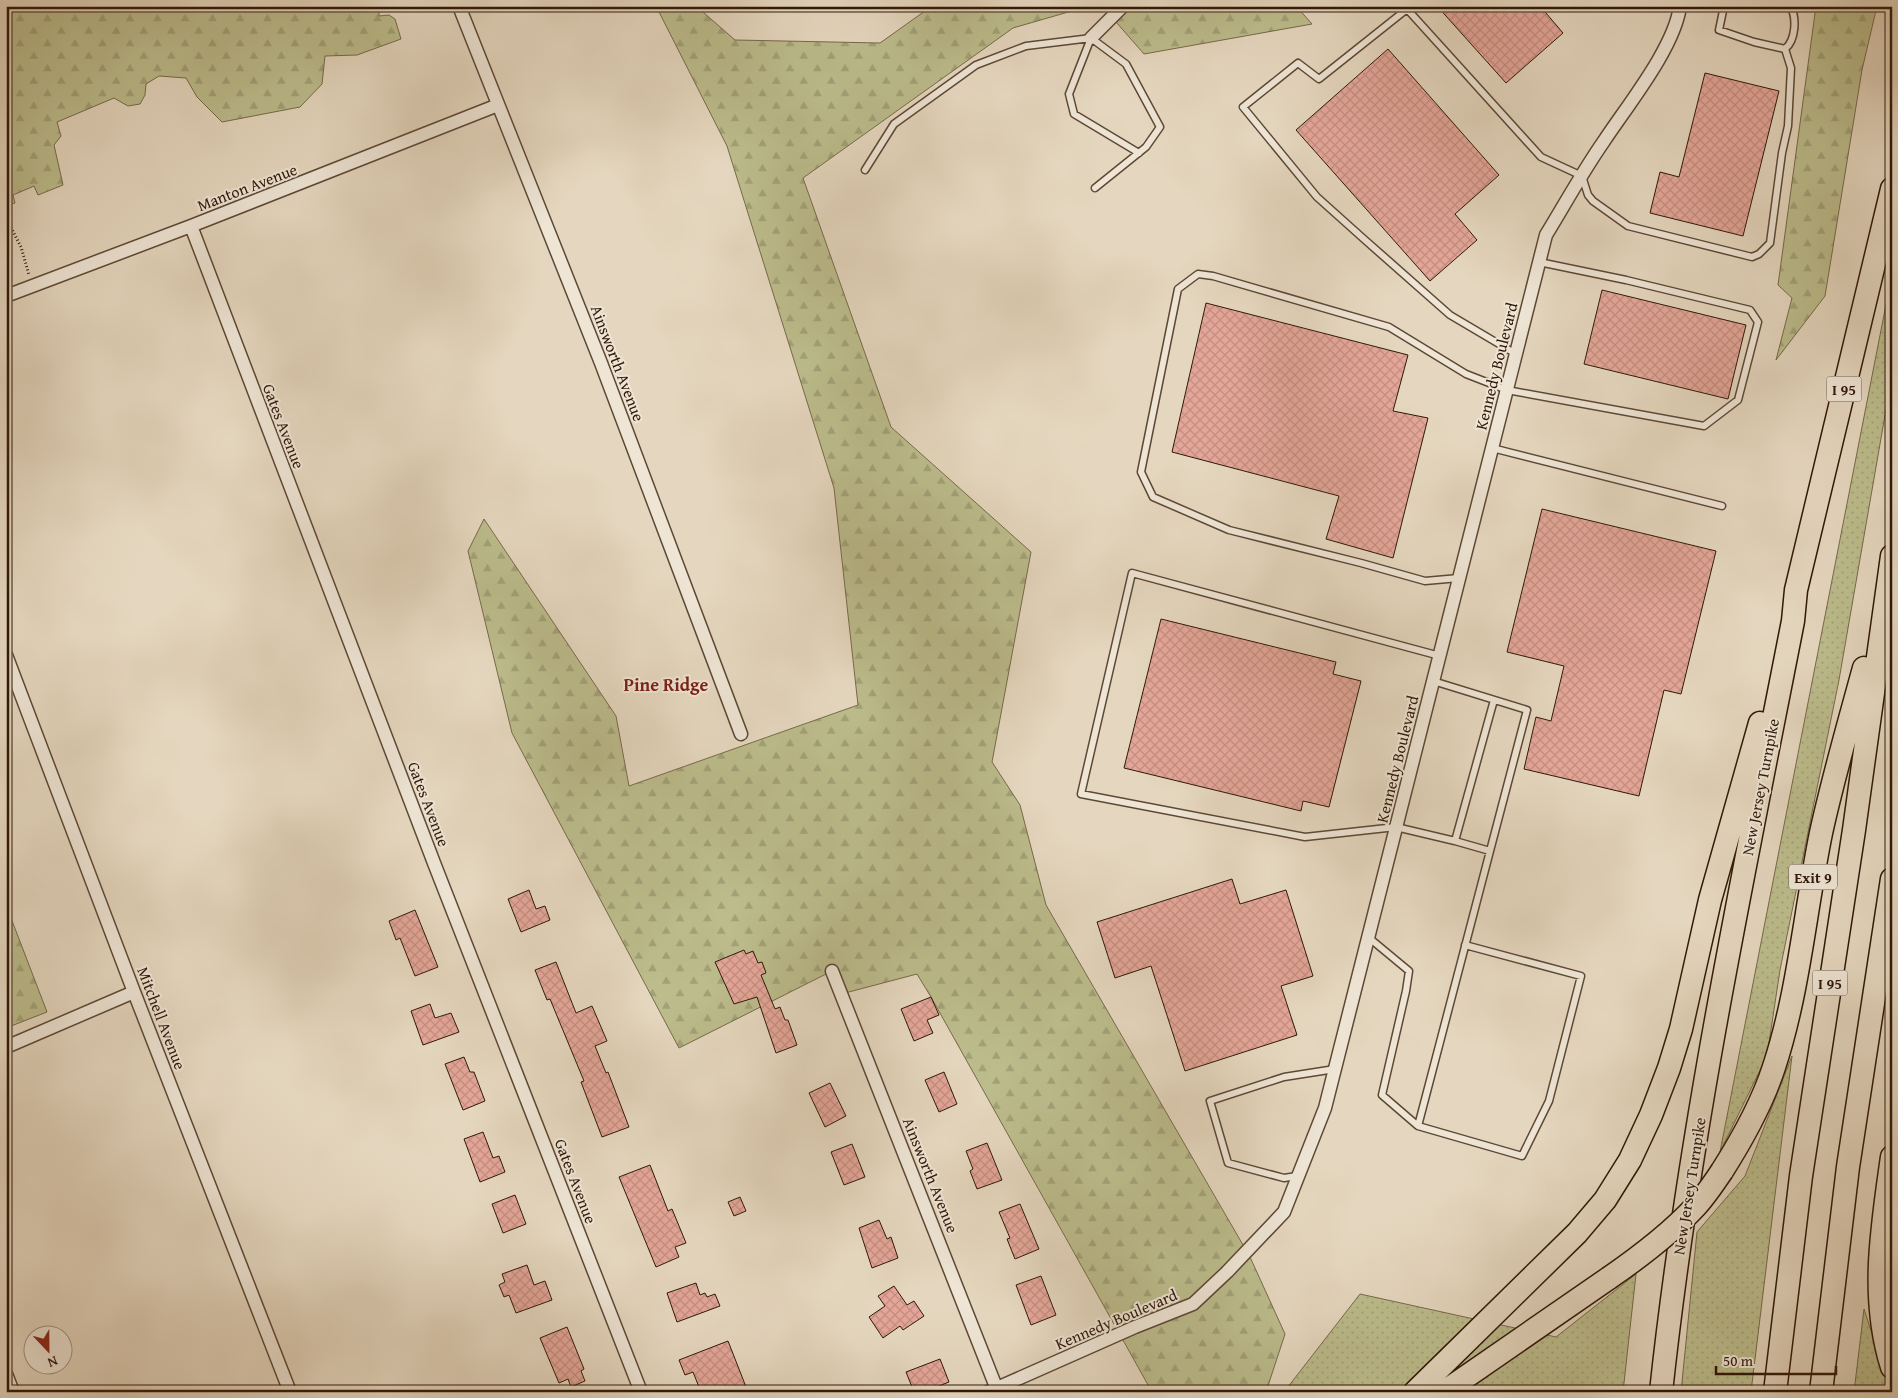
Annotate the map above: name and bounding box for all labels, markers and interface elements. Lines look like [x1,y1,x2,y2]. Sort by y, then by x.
street label: Manton Avenue [194,157,300,217]
street label: Kennedy Boulevard [1469,299,1524,432]
street label: Ainsworth Avenue [585,301,651,425]
road number: I 95 [1826,376,1862,402]
street label: Gates Avenue [257,380,311,472]
district label: Pine Ridge [624,671,709,698]
street label: Kennedy Boulevard [1370,692,1425,825]
street label: New Jersey Turnpike [1735,716,1785,858]
street label: Gates Avenue [402,758,456,850]
road number: Exit 9 [1789,864,1837,890]
street label: Mitchell Avenue [131,963,193,1073]
road number: I 95 [1812,970,1848,996]
street label: Ainsworth Avenue [897,1114,965,1236]
street label: New Jersey Turnpike [1666,1115,1712,1257]
street label: Gates Avenue [549,1135,603,1227]
street label: Kennedy Boulevard [1051,1282,1181,1356]
north arrow [22,1326,72,1376]
scale bar [1716,1343,1836,1375]
text: 50 m [1723,1350,1754,1371]
text: N [44,1351,61,1373]

